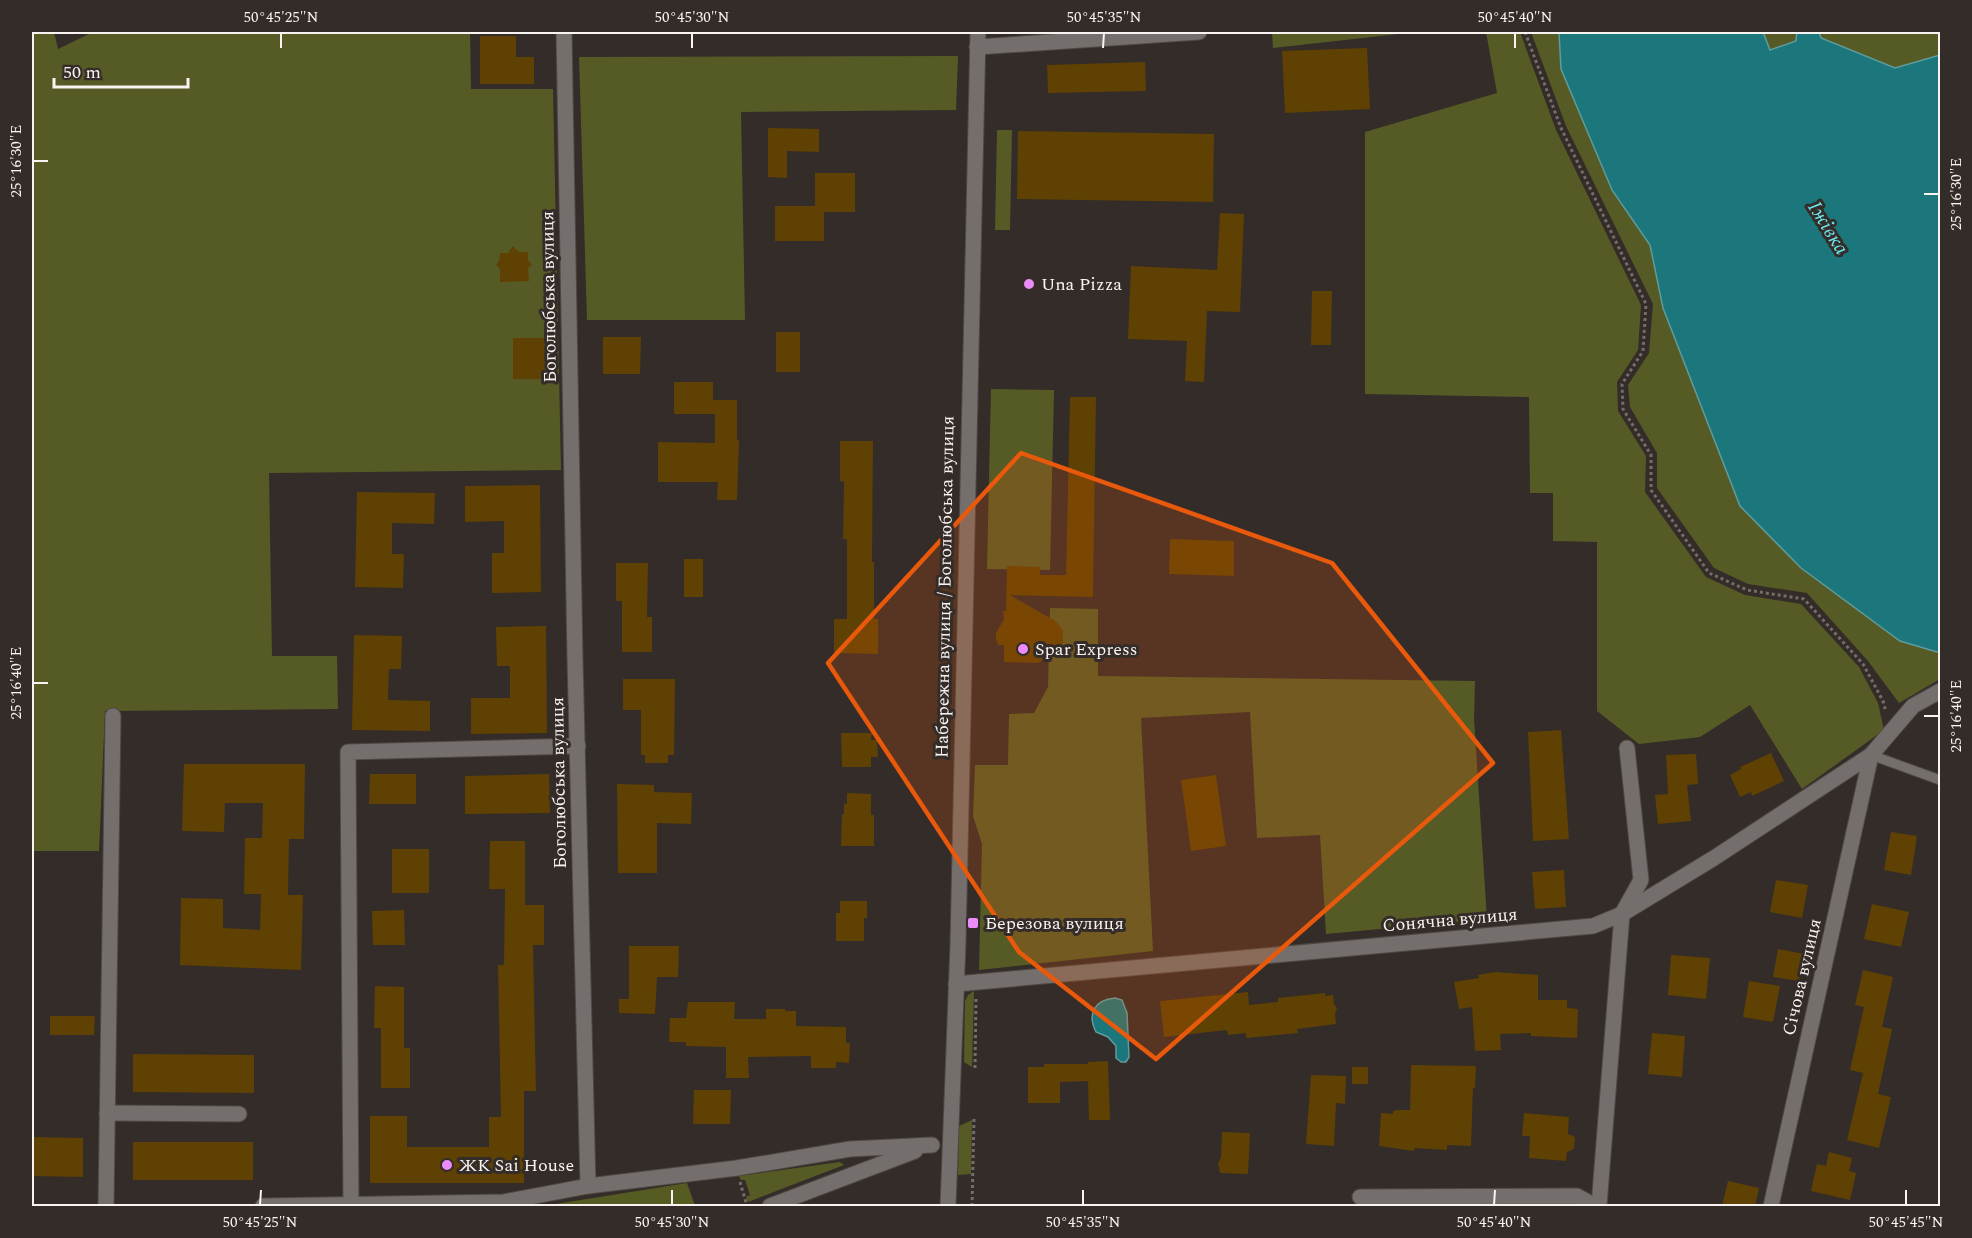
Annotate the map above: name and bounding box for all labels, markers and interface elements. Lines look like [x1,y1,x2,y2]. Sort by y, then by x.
text: 50°45'25"N [244,6,319,29]
text: 50°45'30"N [655,6,730,29]
text: 50°45'35"N [1067,6,1142,29]
text: 50°45'40"N [1478,6,1553,29]
scale bar [54,51,188,89]
text: 50 m [63,59,101,86]
text: 25°16'30"E [5,125,28,197]
text: 25°16'30"E [1945,158,1968,230]
water label: Іжівка [1800,195,1856,261]
street label: Боголюбська вулиця [534,211,564,383]
place label: Una Pizza [1041,271,1122,298]
marker: Una Pizza [1022,277,1036,291]
street label: Набережна вулиця / Боголюбська вулиця [929,416,961,758]
place label: Spar Express [1035,636,1137,663]
marker: Spar Express [1016,642,1030,656]
text: 25°16'40"E [5,647,28,719]
text: 25°16'40"E [1945,680,1968,752]
street label: Боголюбська вулиця [544,697,574,869]
street label: Сонячна вулиця [1381,901,1519,939]
place label: Березова вулиця [985,910,1124,937]
marker: Березова вулиця [966,916,980,930]
street label: Січова вулиця [1775,916,1829,1038]
place label: ЖК Sai House [459,1152,574,1179]
marker: ЖК Sai House [440,1158,454,1172]
text: 50°45'25"N [223,1211,298,1234]
text: 50°45'30"N [635,1211,710,1234]
text: 50°45'35"N [1046,1211,1121,1234]
text: 50°45'40"N [1457,1211,1532,1234]
text: 50°45'45"N [1869,1211,1944,1234]

